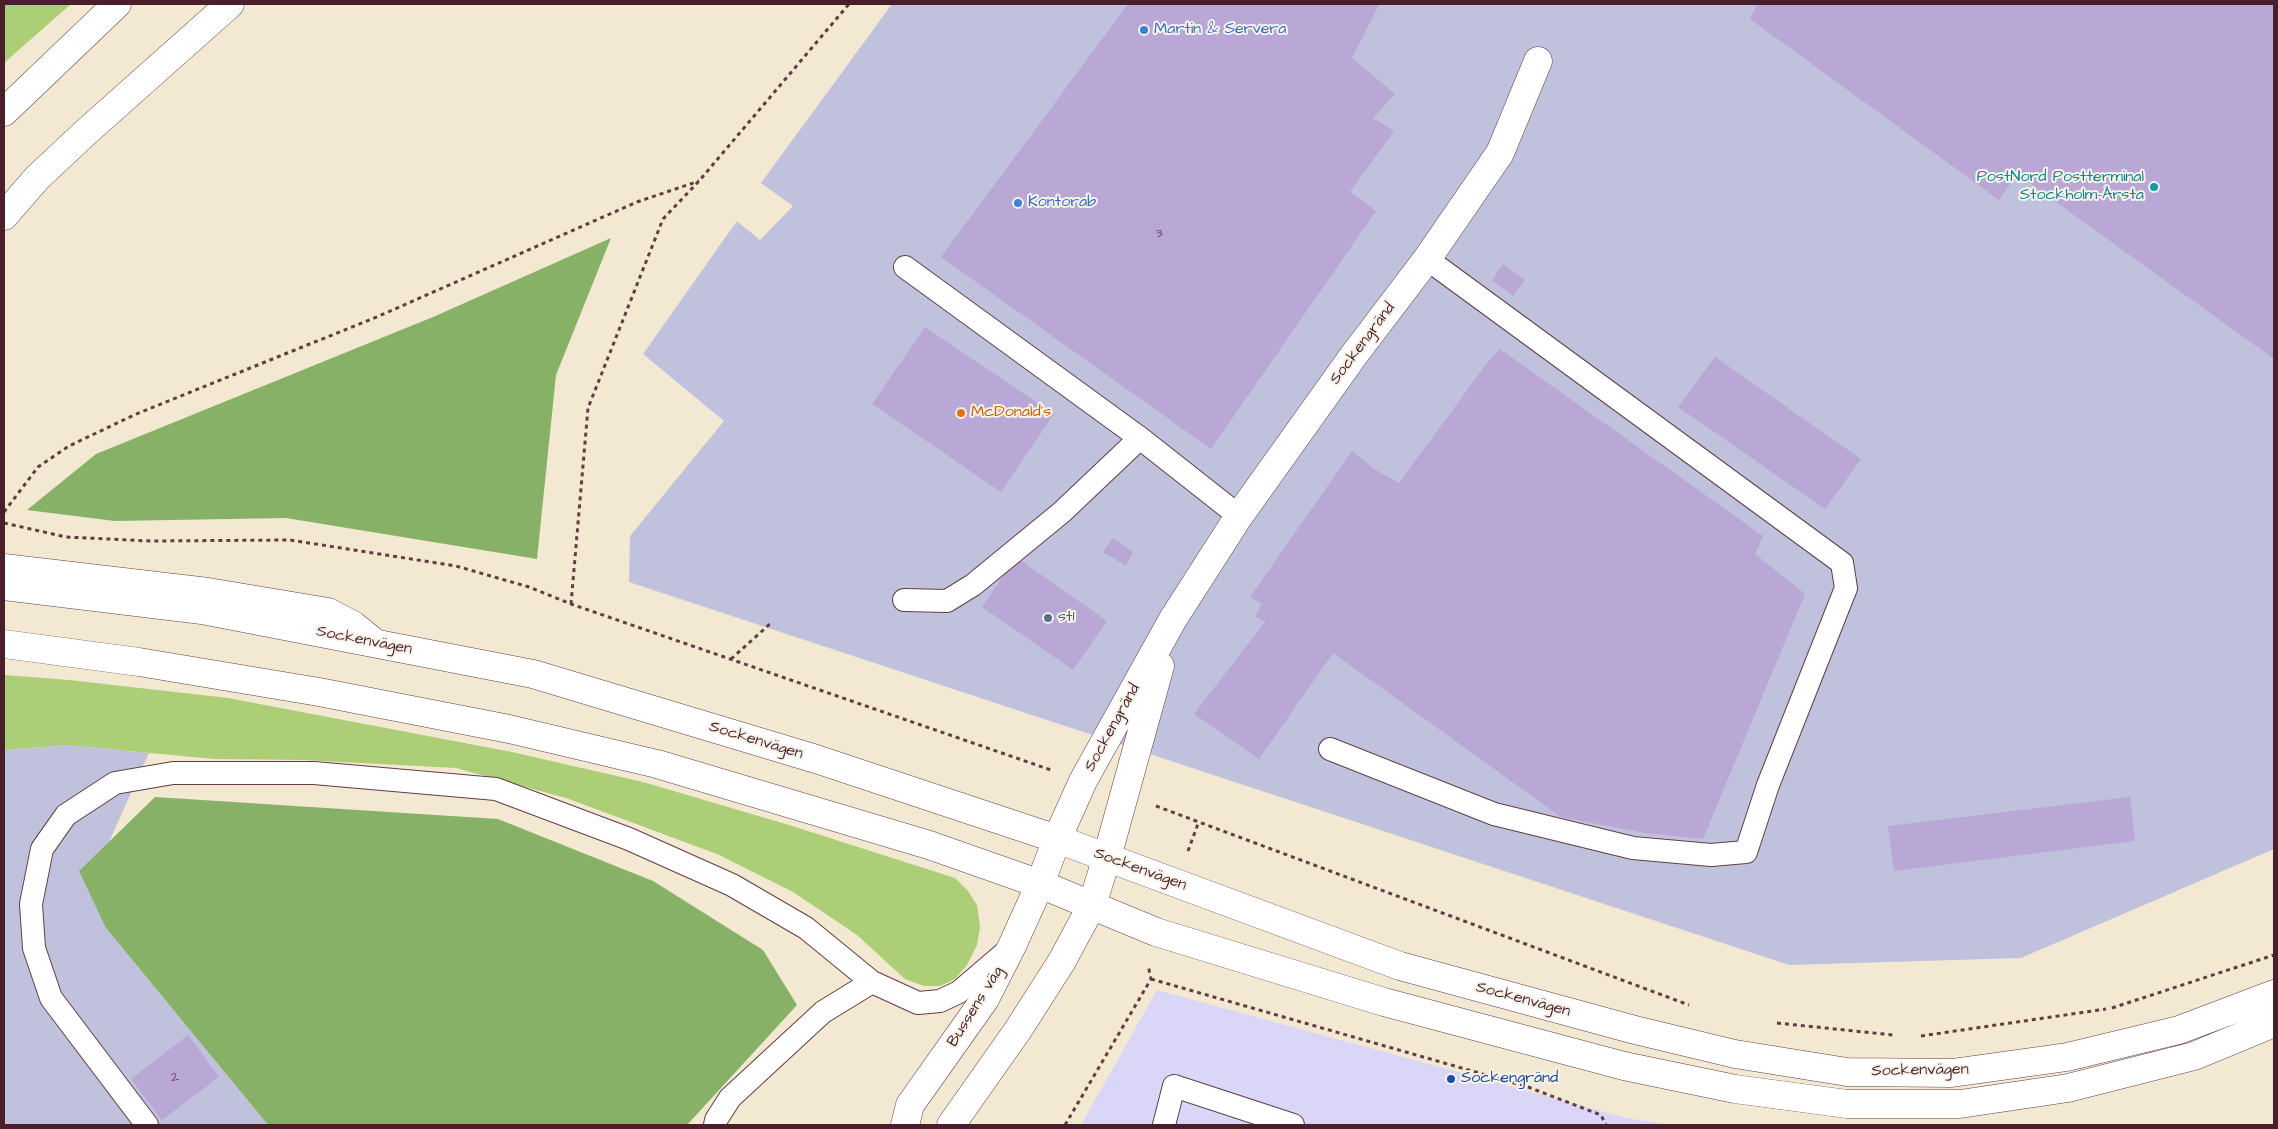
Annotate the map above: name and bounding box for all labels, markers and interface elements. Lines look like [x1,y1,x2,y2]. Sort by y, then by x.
place label: Martin & Servera [1154,20,1286,40]
marker: Martin & Servera [1138,24,1150,36]
place label: PostNord Postterminal Stockholm-Årsta [1977,168,2144,206]
marker: PostNord Postterminal Stockholm-Årsta [2148,181,2160,193]
place label: Kontorab [1028,193,1096,213]
marker: Kontorab [1012,197,1024,209]
house number: 3 [1155,226,1163,242]
street label: Sockengränd [1326,299,1400,389]
place label: McDonald's [971,403,1051,423]
marker: McDonald's [955,407,967,419]
place label: st1 [1058,608,1075,628]
marker: st1 [1042,612,1054,624]
street label: Sockenvägen [314,622,414,660]
street label: Sockengränd [1081,681,1145,775]
street label: Sockenvägen [707,718,805,764]
street label: Sockenvägen [1091,844,1189,896]
street label: Bussens väg [944,963,1008,1051]
street label: Sockenvägen [1474,978,1572,1022]
street label: Sockenvägen [1871,1061,1969,1081]
place label: Sockengränd [1461,1069,1558,1089]
house number: 2 [171,1070,179,1086]
marker: Sockengränd [1445,1073,1457,1085]

